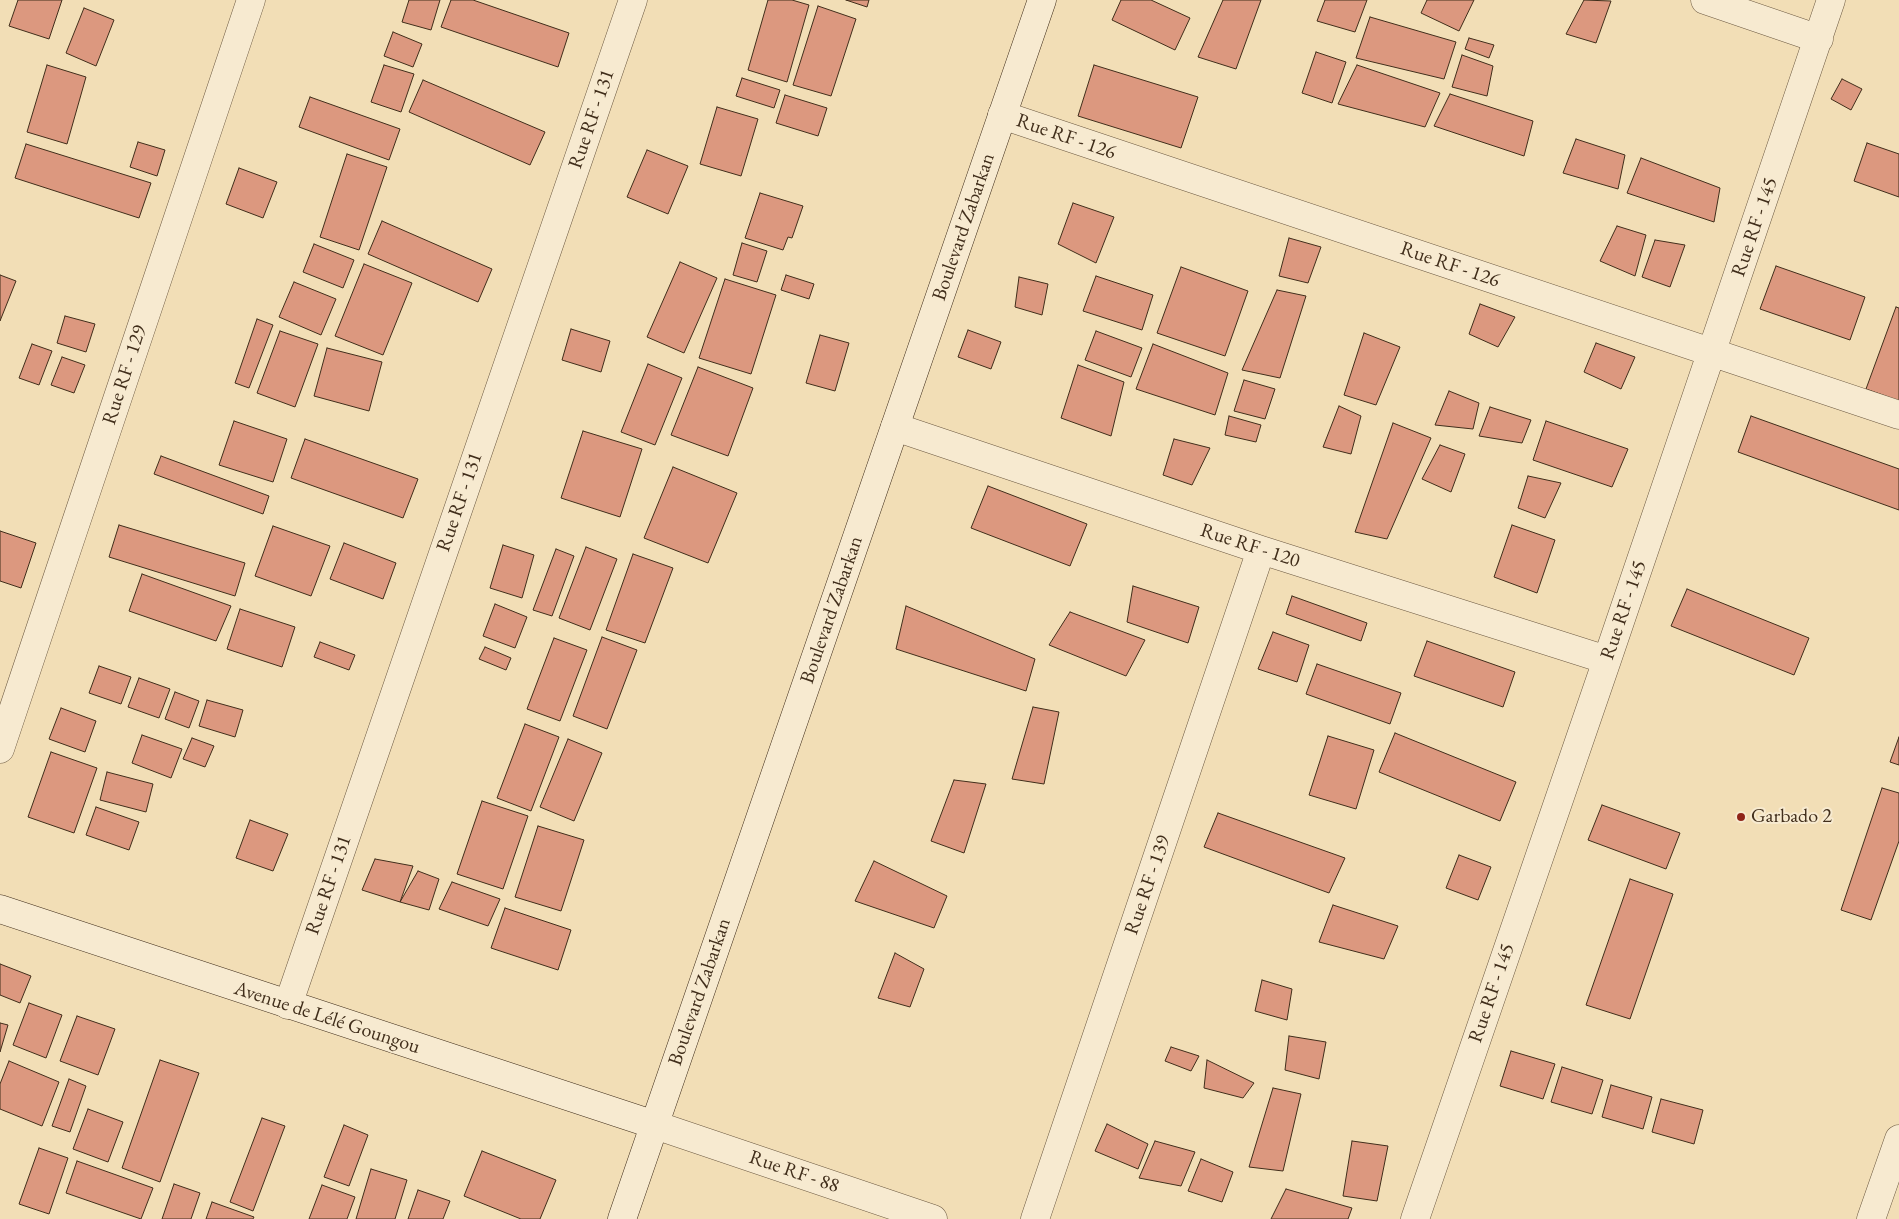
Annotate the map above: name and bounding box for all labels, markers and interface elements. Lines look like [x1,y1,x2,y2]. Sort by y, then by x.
street label: Rue RF - 131 [564,66,620,172]
street label: Rue RF - 126 [1013,109,1119,165]
street label: Boulevard Zabarkan [927,150,1001,304]
street label: Rue RF - 145 [1727,174,1783,280]
street label: Rue RF - 126 [1397,237,1503,293]
street label: Rue RF - 129 [98,322,152,428]
street label: Rue RF - 131 [432,449,488,555]
street label: Rue RF - 120 [1197,519,1303,573]
street label: Boulevard Zabarkan [795,533,869,687]
street label: Rue RF - 145 [1596,557,1652,663]
place label: Garbado 2 [1751,805,1832,829]
marker: Garbado 2 [1735,811,1747,823]
street label: Rue RF - 131 [301,832,357,938]
street label: Rue RF - 139 [1120,832,1176,938]
street label: Boulevard Zabarkan [663,915,737,1069]
street label: Rue RF - 145 [1464,940,1520,1046]
street label: Avenue de Lélé Goungou [231,977,423,1059]
street label: Rue RF - 88 [746,1145,842,1199]

